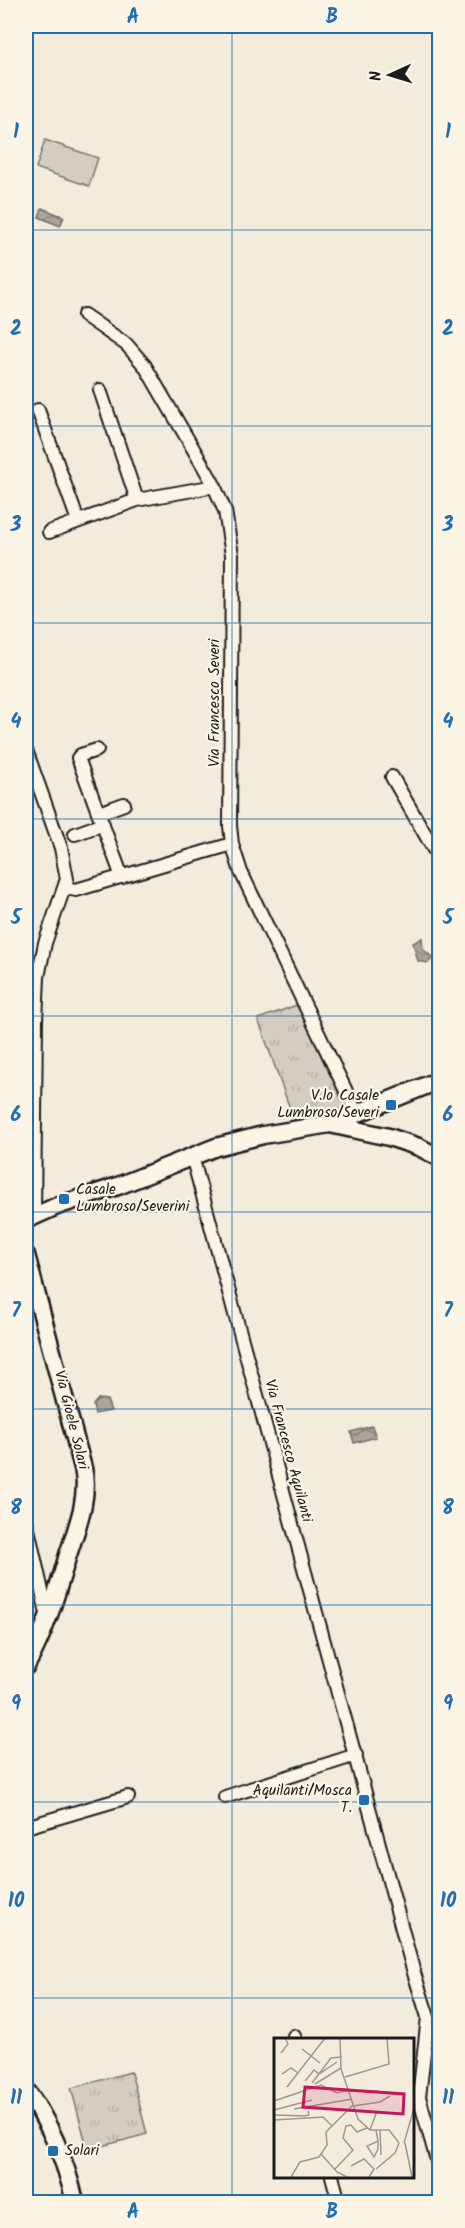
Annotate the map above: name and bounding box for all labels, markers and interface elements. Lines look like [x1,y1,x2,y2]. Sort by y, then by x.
text: A [127,2,139,34]
text: B [326,2,338,34]
north arrow [360,45,420,105]
text: N [364,70,389,82]
text: 1 [13,117,19,149]
text: 1 [445,117,451,149]
text: 2 [10,314,22,346]
text: 2 [442,314,454,346]
text: 3 [10,510,22,542]
text: 3 [442,510,454,542]
street label: Via Francesco Severi [203,638,227,767]
text: 4 [11,707,22,739]
text: 4 [443,707,454,739]
text: 5 [10,903,23,935]
text: 5 [442,903,455,935]
place label: V.lo Casale Lumbroso/Severi [277,1084,380,1125]
marker: V.lo Casale Lumbroso/Severi [384,1098,398,1112]
text: 6 [11,1100,22,1132]
text: 6 [443,1100,454,1132]
place label: Casale Lumbroso/Severini [76,1178,191,1219]
marker: Casale Lumbroso/Severini [57,1192,71,1206]
text: 7 [11,1296,21,1328]
text: 7 [443,1296,453,1328]
street label: Via Gioele Solari [47,1368,95,1473]
street label: Via Francesco Aquilanti [257,1377,319,1526]
text: 8 [10,1493,22,1525]
text: 8 [442,1493,454,1525]
text: 9 [11,1689,21,1721]
text: 9 [443,1689,453,1721]
place label: Aquilanti/Mosca T. [253,1779,352,1820]
marker: Aquilanti/Mosca T. [357,1793,371,1807]
text: 10 [8,1886,25,1918]
text: 10 [440,1886,457,1918]
inset map [274,2038,414,2177]
text: 11 [10,2083,22,2115]
text: 11 [442,2083,454,2115]
place label: Solari [65,2139,100,2163]
marker: Solari [46,2144,60,2158]
text: A [127,2197,139,2228]
text: B [326,2197,338,2228]

